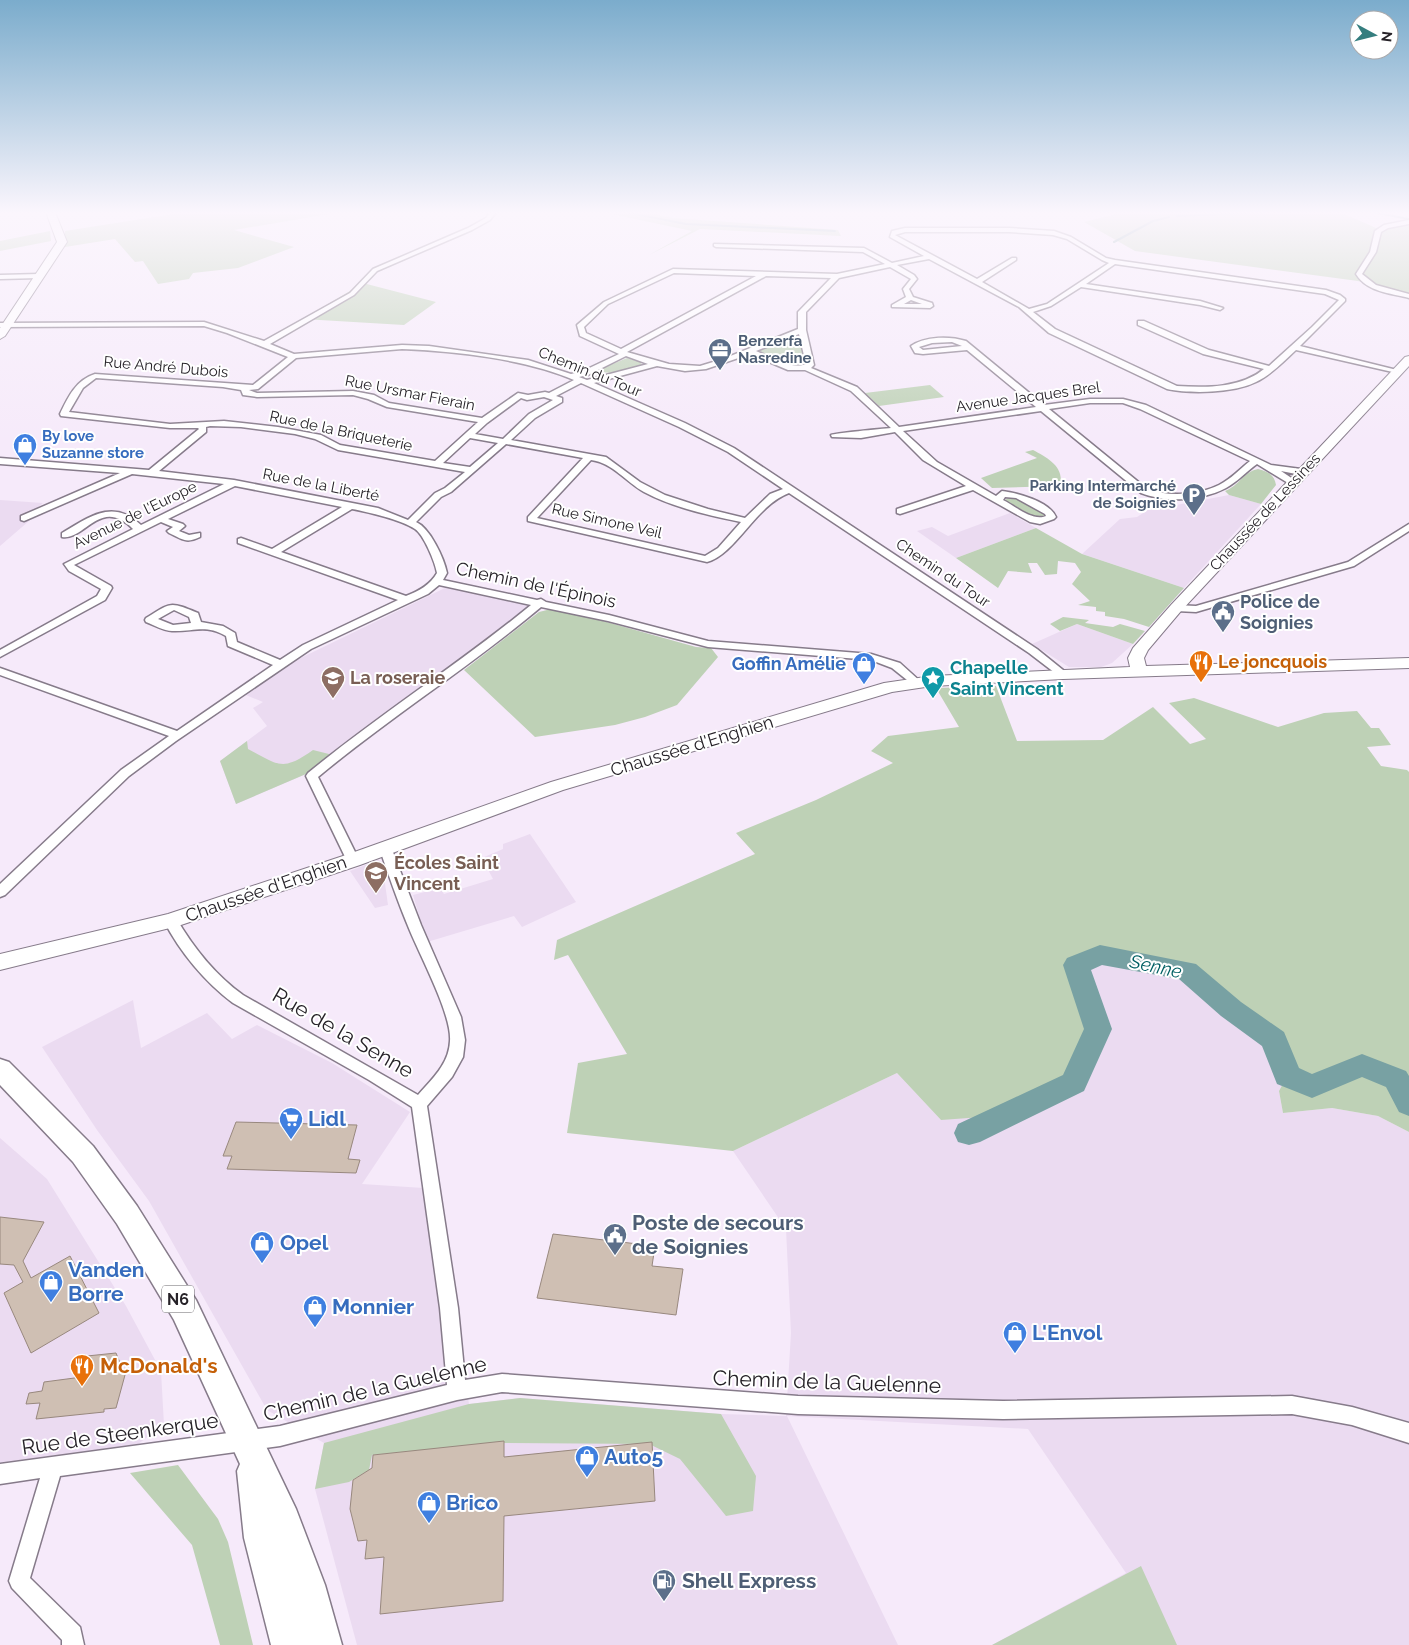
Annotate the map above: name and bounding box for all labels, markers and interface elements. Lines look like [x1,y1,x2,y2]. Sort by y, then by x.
north arrow [1349,10,1399,60]
text: N [1378,30,1395,43]
place label: Benzerfa Nasredine [738,332,812,367]
office icon: Benzerfa Nasredine [707,337,733,371]
street label: Chemin du Tour [536,343,645,401]
street label: Rue André Dubois [103,353,229,381]
street label: Rue Ursmar Fierain [343,372,477,414]
street label: Avenue Jacques Brel [955,378,1102,416]
street label: Rue de la Briqueterie [268,407,414,455]
place label: By love Suzanne store [42,427,144,462]
shop icon: By love Suzanne store [12,432,38,466]
street label: Chaussée de Lessines [1206,450,1324,574]
street label: Rue de la Liberté [261,465,381,505]
street label: Avenue de l'Europe [70,477,200,553]
place label: Parking Intermarché de Soignies [1029,477,1176,512]
parking icon: Parking Intermarché de Soignies [1181,482,1207,516]
street label: Rue Simone Veil [550,500,665,543]
street label: Chemin du Tour [893,535,994,612]
street label: Chemin de l'Épinois [454,556,619,612]
place label: Police de Soignies [1240,591,1320,633]
public building icon: Police de Soignies [1210,599,1236,633]
restaurant icon: Le joncquois [1188,649,1214,683]
shop icon: Goffin Amélie [851,651,877,685]
place label: Le joncquois [1218,651,1327,672]
place label: Goffin Amélie [732,653,846,674]
place label: Chapelle Saint Vincent [950,657,1064,699]
school or university icon: La roseraie [320,665,346,699]
place icon: Chapelle Saint Vincent [920,665,946,699]
place label: La roseraie [350,667,445,688]
street label: Chaussée d'Enghien [608,711,776,780]
street label: Chaussée d'Enghien [182,851,349,926]
place label: Écoles Saint Vincent [394,852,499,894]
school or university icon: Écoles Saint Vincent [363,860,389,894]
water label: Senne [1127,950,1184,982]
street label: Rue de la Senne [268,982,418,1083]
supermarket icon: Lidl [278,1106,304,1140]
place label: Lidl [308,1106,346,1131]
place label: Poste de secours de Soignies [632,1210,804,1259]
public building icon: Poste de secours de Soignies [602,1222,628,1256]
shop icon: Opel [249,1230,275,1264]
place label: Opel [280,1230,329,1255]
place label: Vanden Borre [68,1257,145,1306]
shop icon: Vanden Borre [38,1269,64,1303]
road number: N6 [162,1286,194,1312]
shop icon: Monnier [302,1294,328,1328]
place label: Monnier [332,1294,414,1319]
shop icon: L'Envol [1002,1320,1028,1354]
place label: L'Envol [1032,1320,1103,1345]
street label: Chemin de la Guelenne [261,1351,489,1426]
restaurant icon: McDonald's [69,1353,95,1387]
place label: McDonald's [100,1353,218,1378]
street label: Chemin de la Guelenne [712,1365,942,1398]
street label: Rue de Steenkerque [20,1407,220,1460]
shop icon: Auto5 [574,1444,600,1478]
place label: Auto5 [604,1444,663,1469]
shop icon: Brico [416,1490,442,1524]
place label: Brico [446,1490,499,1515]
fuel station icon: Shell Express [651,1568,677,1602]
place label: Shell Express [682,1568,816,1593]

